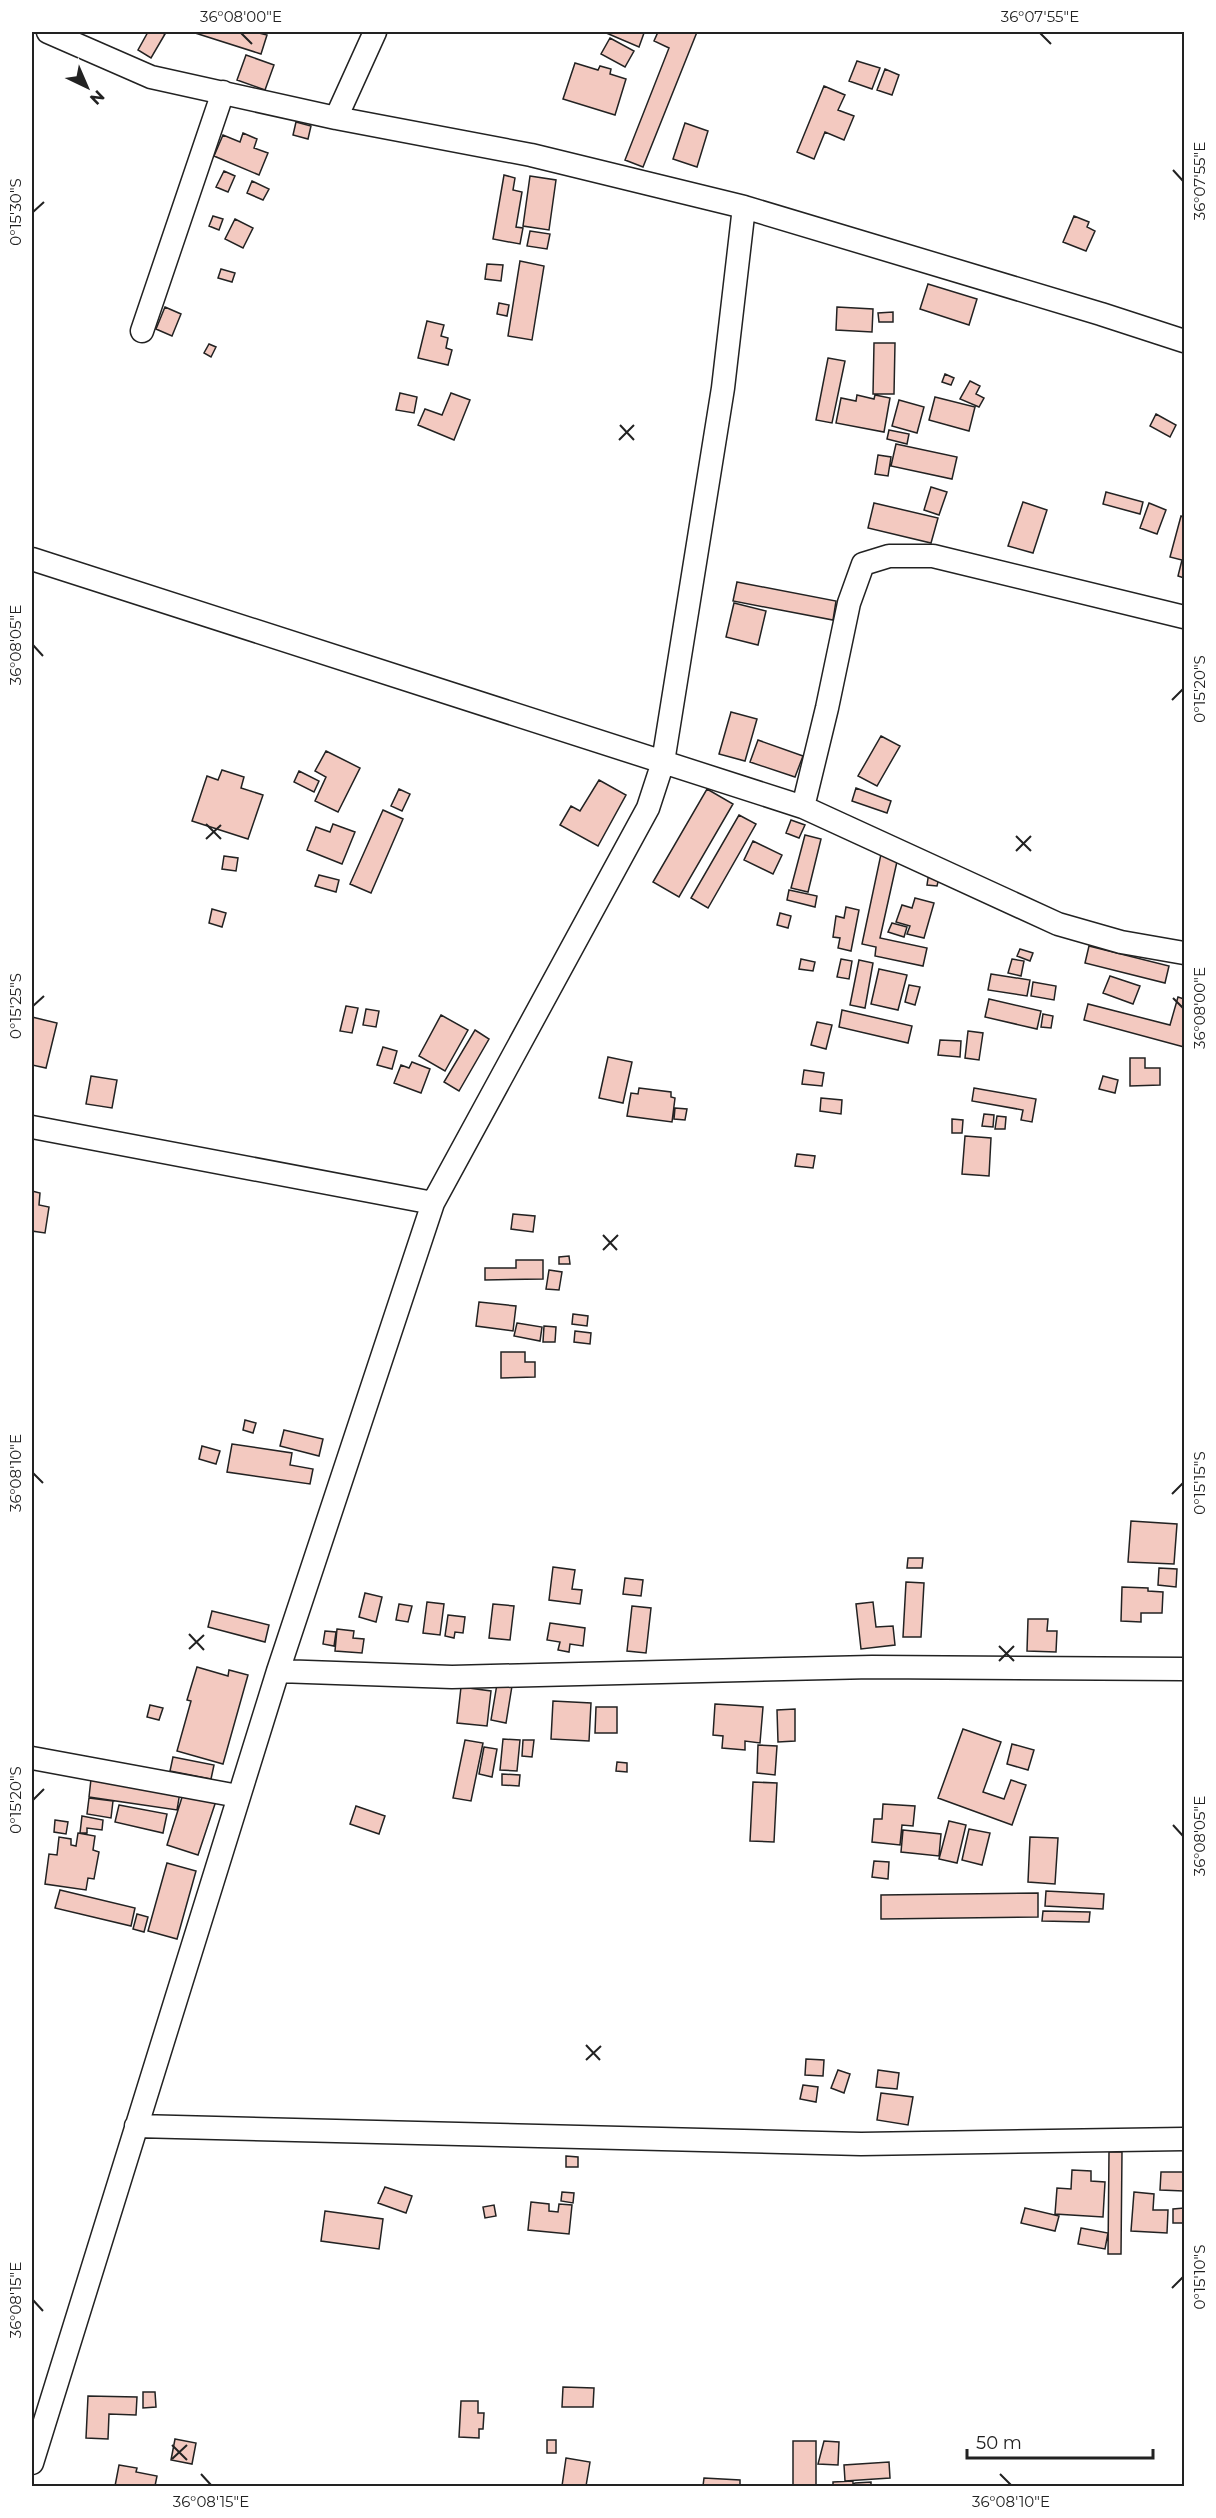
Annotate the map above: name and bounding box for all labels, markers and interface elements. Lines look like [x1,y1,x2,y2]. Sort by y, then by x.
text: 36°08'00"E [200,7,282,26]
text: 36°07'55"E [1001,7,1079,26]
north arrow [57,57,117,117]
text: N [86,86,108,109]
text: 36°07'55"E [1190,142,1209,220]
text: 0°15'30"S [6,178,25,246]
text: 36°08'05"E [6,605,25,685]
text: 0°15'20"S [1190,655,1209,723]
text: 36°08'00"E [1190,967,1209,1049]
text: 0°15'25"S [6,973,25,1039]
text: 36°08'10"E [6,1434,25,1512]
text: 0°15'15"S [1190,1451,1209,1515]
text: 0°15'20"S [6,1766,25,1834]
text: 36°08'05"E [1190,1796,1209,1876]
text: 0°15'10"S [1190,2245,1209,2309]
text: 36°08'15"E [6,2262,25,2338]
scale bar [967,2422,1153,2460]
text: 50 m [976,2432,1022,2454]
text: 36°08'15"E [173,2492,249,2511]
text: 36°08'10"E [972,2492,1050,2511]

